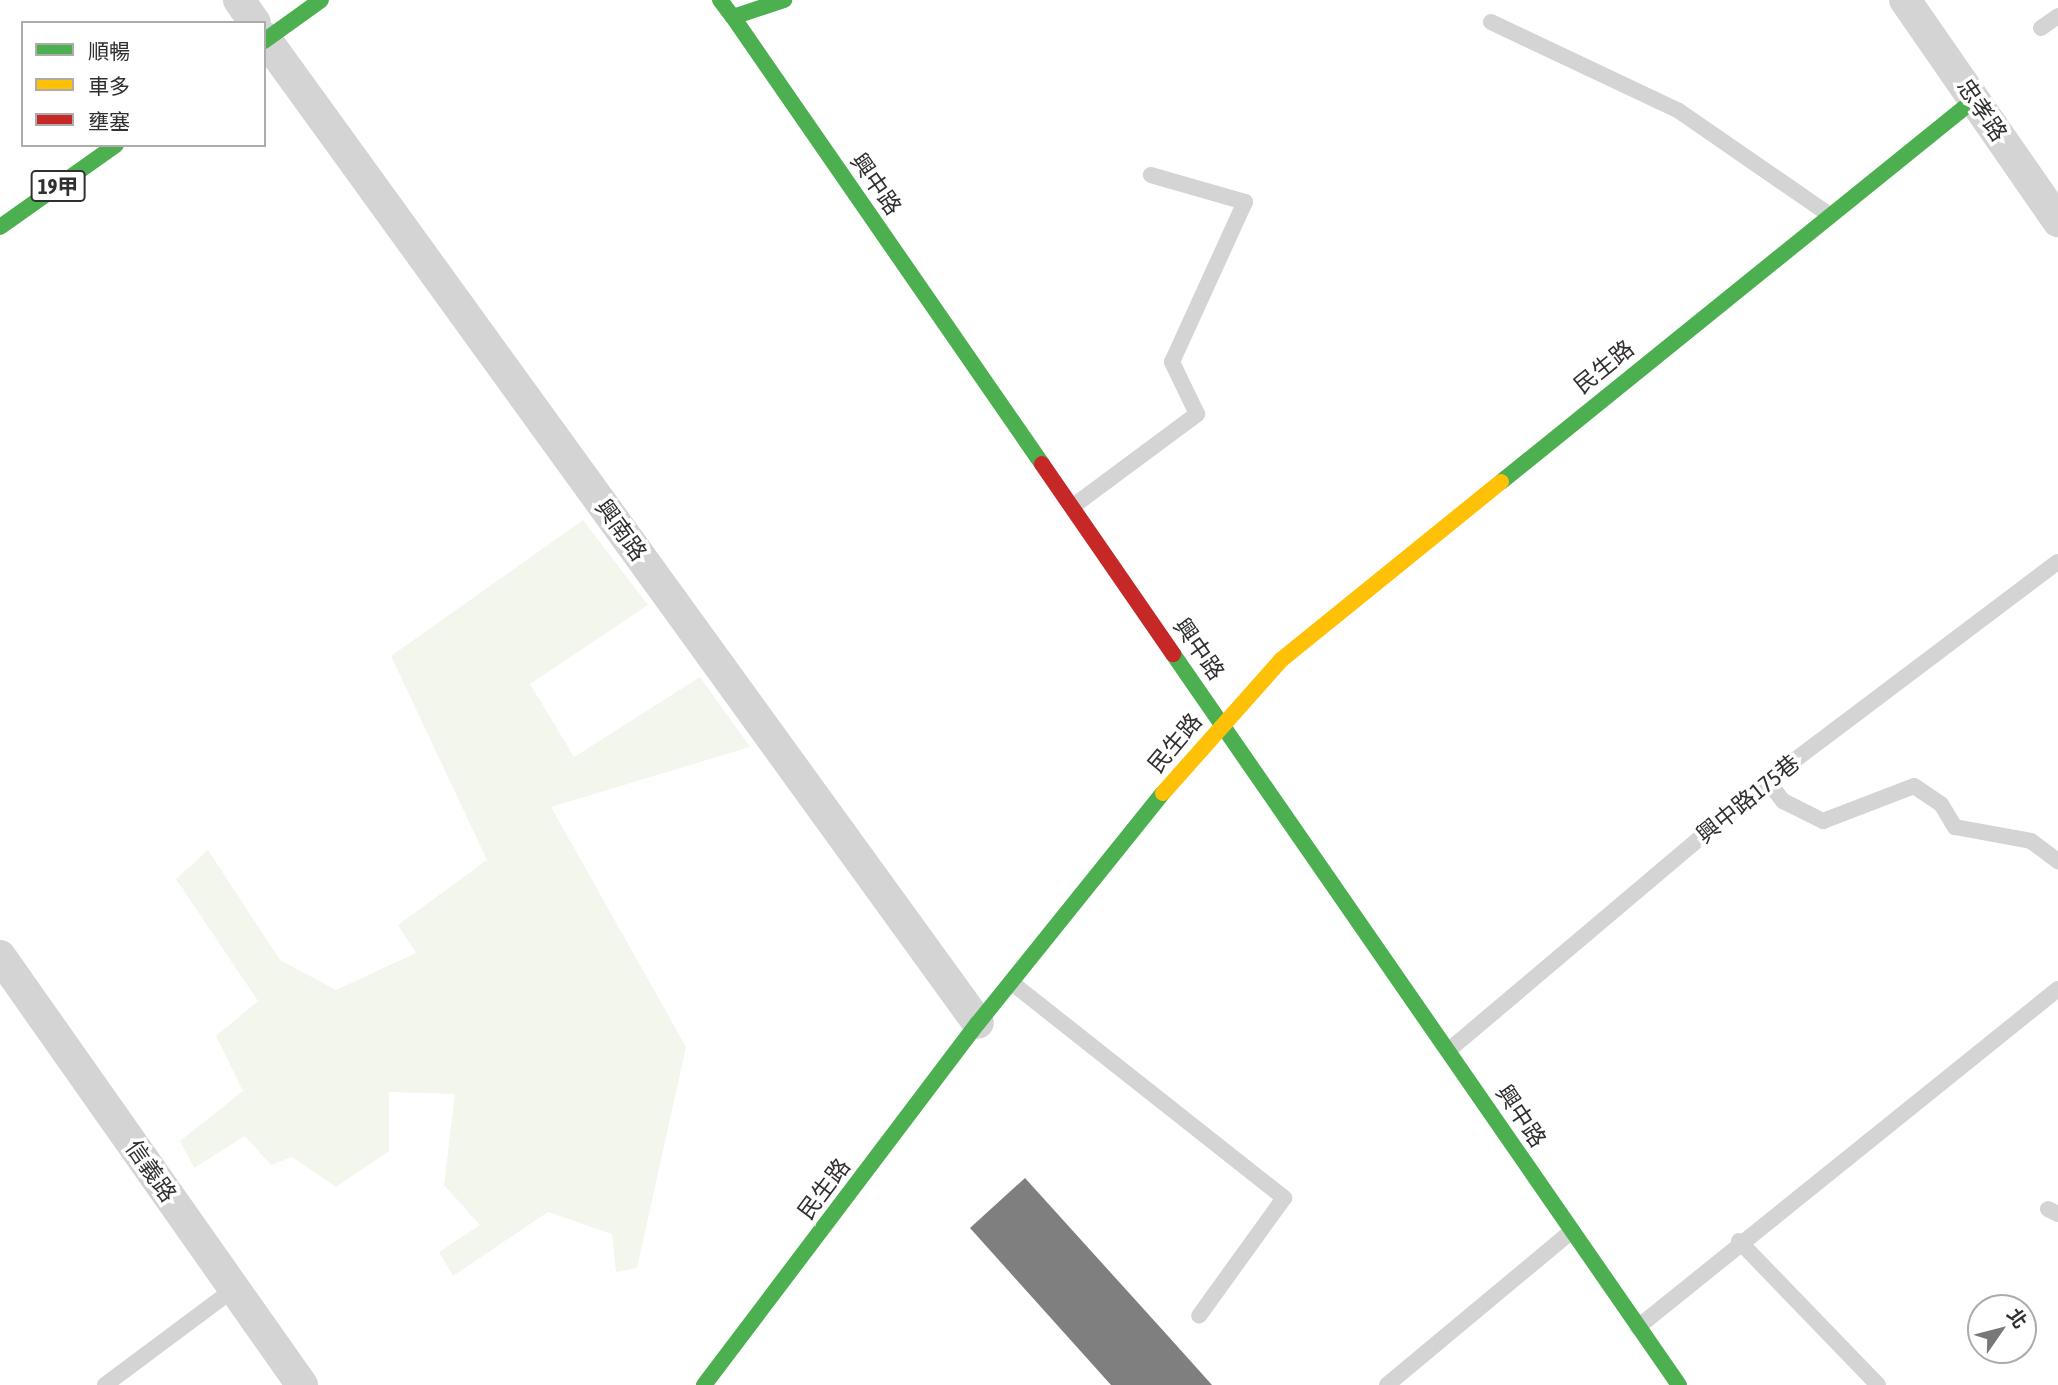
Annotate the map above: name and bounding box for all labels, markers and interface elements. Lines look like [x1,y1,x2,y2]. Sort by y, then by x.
legend [21,21,266,147]
text: 順暢 [88,39,130,63]
text: 車多 [88,74,130,98]
street label: 忠孝路 [1951,74,2013,146]
text: 壅塞 [88,109,130,133]
street label: 興中路 [845,148,907,220]
road number: 19甲 [30,168,86,204]
street label: 民生路 [1569,335,1639,399]
street label: 興南路 [590,494,652,566]
street label: 興中路 [1168,613,1230,685]
street label: 民生路 [1142,708,1208,778]
street label: 興中路175巷 [1691,749,1805,849]
street label: 興中路 [1490,1080,1552,1152]
street label: 信義路 [120,1135,182,1207]
street label: 民生路 [792,1153,856,1225]
north arrow [1967,1294,2037,1364]
text: 北 [2003,1304,2032,1332]

